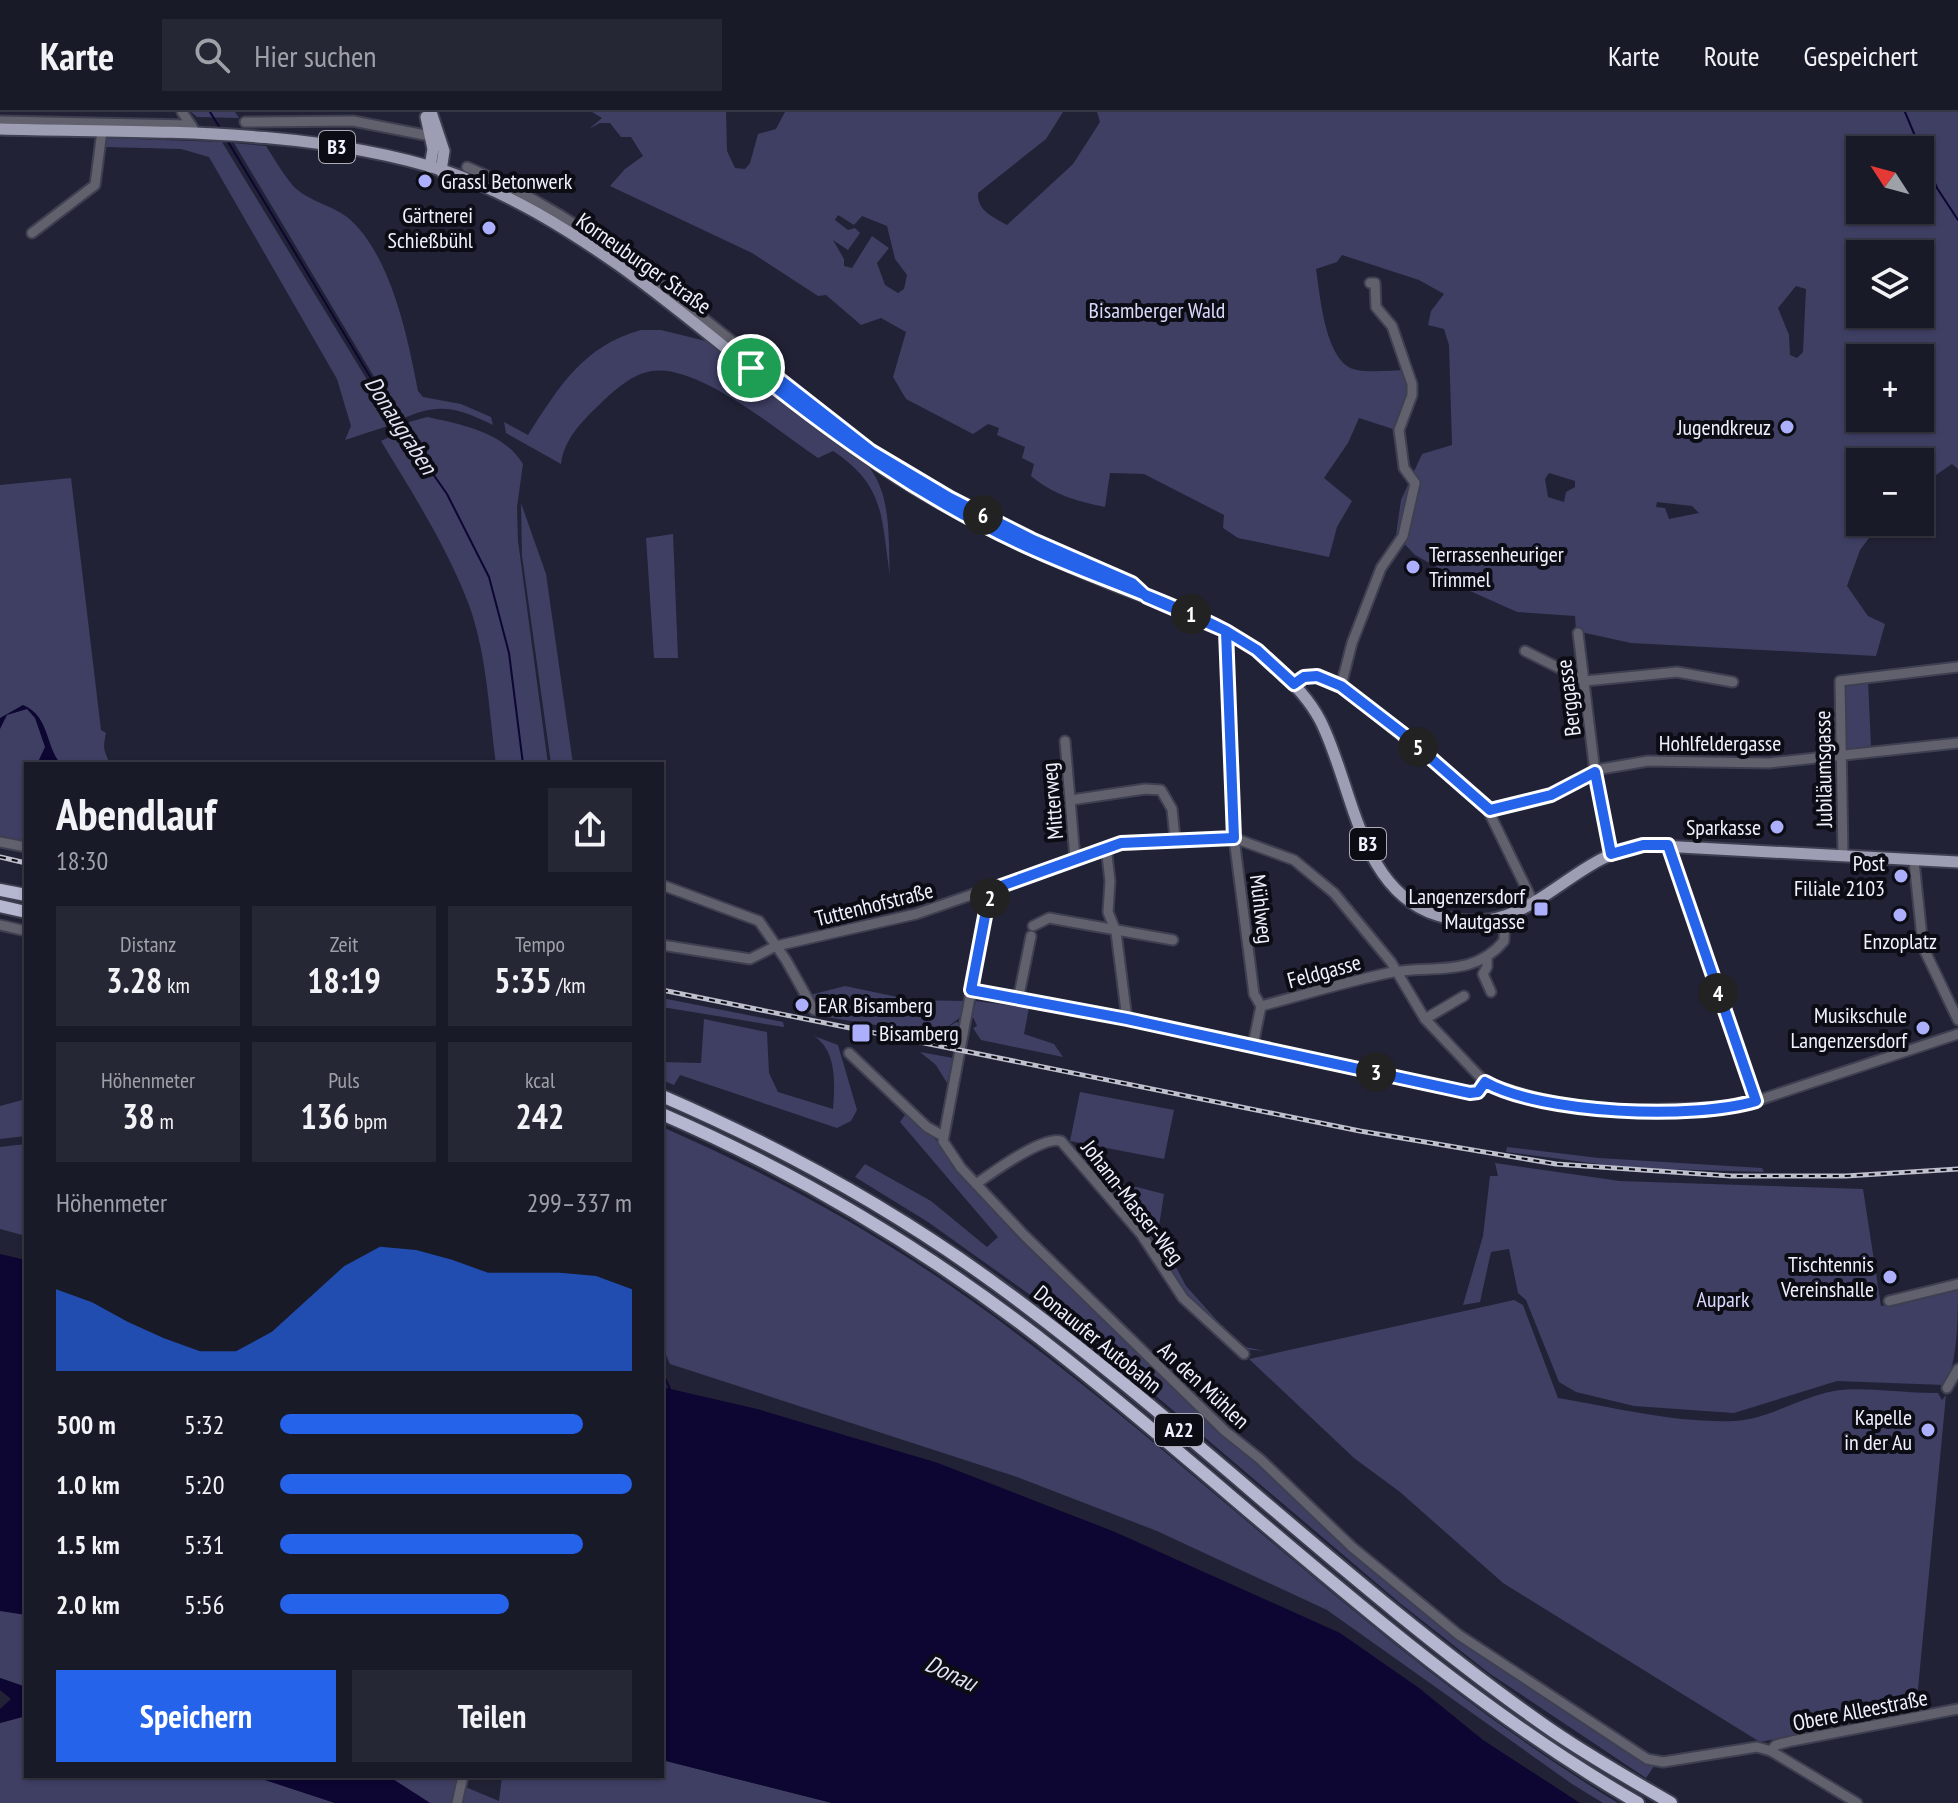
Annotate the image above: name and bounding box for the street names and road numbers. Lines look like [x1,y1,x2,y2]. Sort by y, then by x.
road number: B3 [319,131,355,163]
street label: Korneuburger Straße [571,206,717,320]
street label: Berggasse [1549,658,1587,738]
street label: Jubiläumsgasse [1808,710,1838,829]
street label: Hohlfeldergasse [1659,729,1781,757]
street label: Mitterweg [1035,761,1069,841]
road number: B3 [1350,828,1386,860]
street label: Mühlweg [1244,873,1280,945]
street label: Tuttenhofstraße [812,876,936,932]
street label: Feldgasse [1284,948,1364,994]
street label: Johann-Masser-Weg [1075,1133,1190,1270]
street label: Donauufer Autobahn [1028,1279,1168,1399]
street label: An den Mühlen [1152,1336,1256,1434]
road number: A22 [1155,1414,1203,1446]
street label: Obere Alleestraße [1790,1683,1930,1737]

